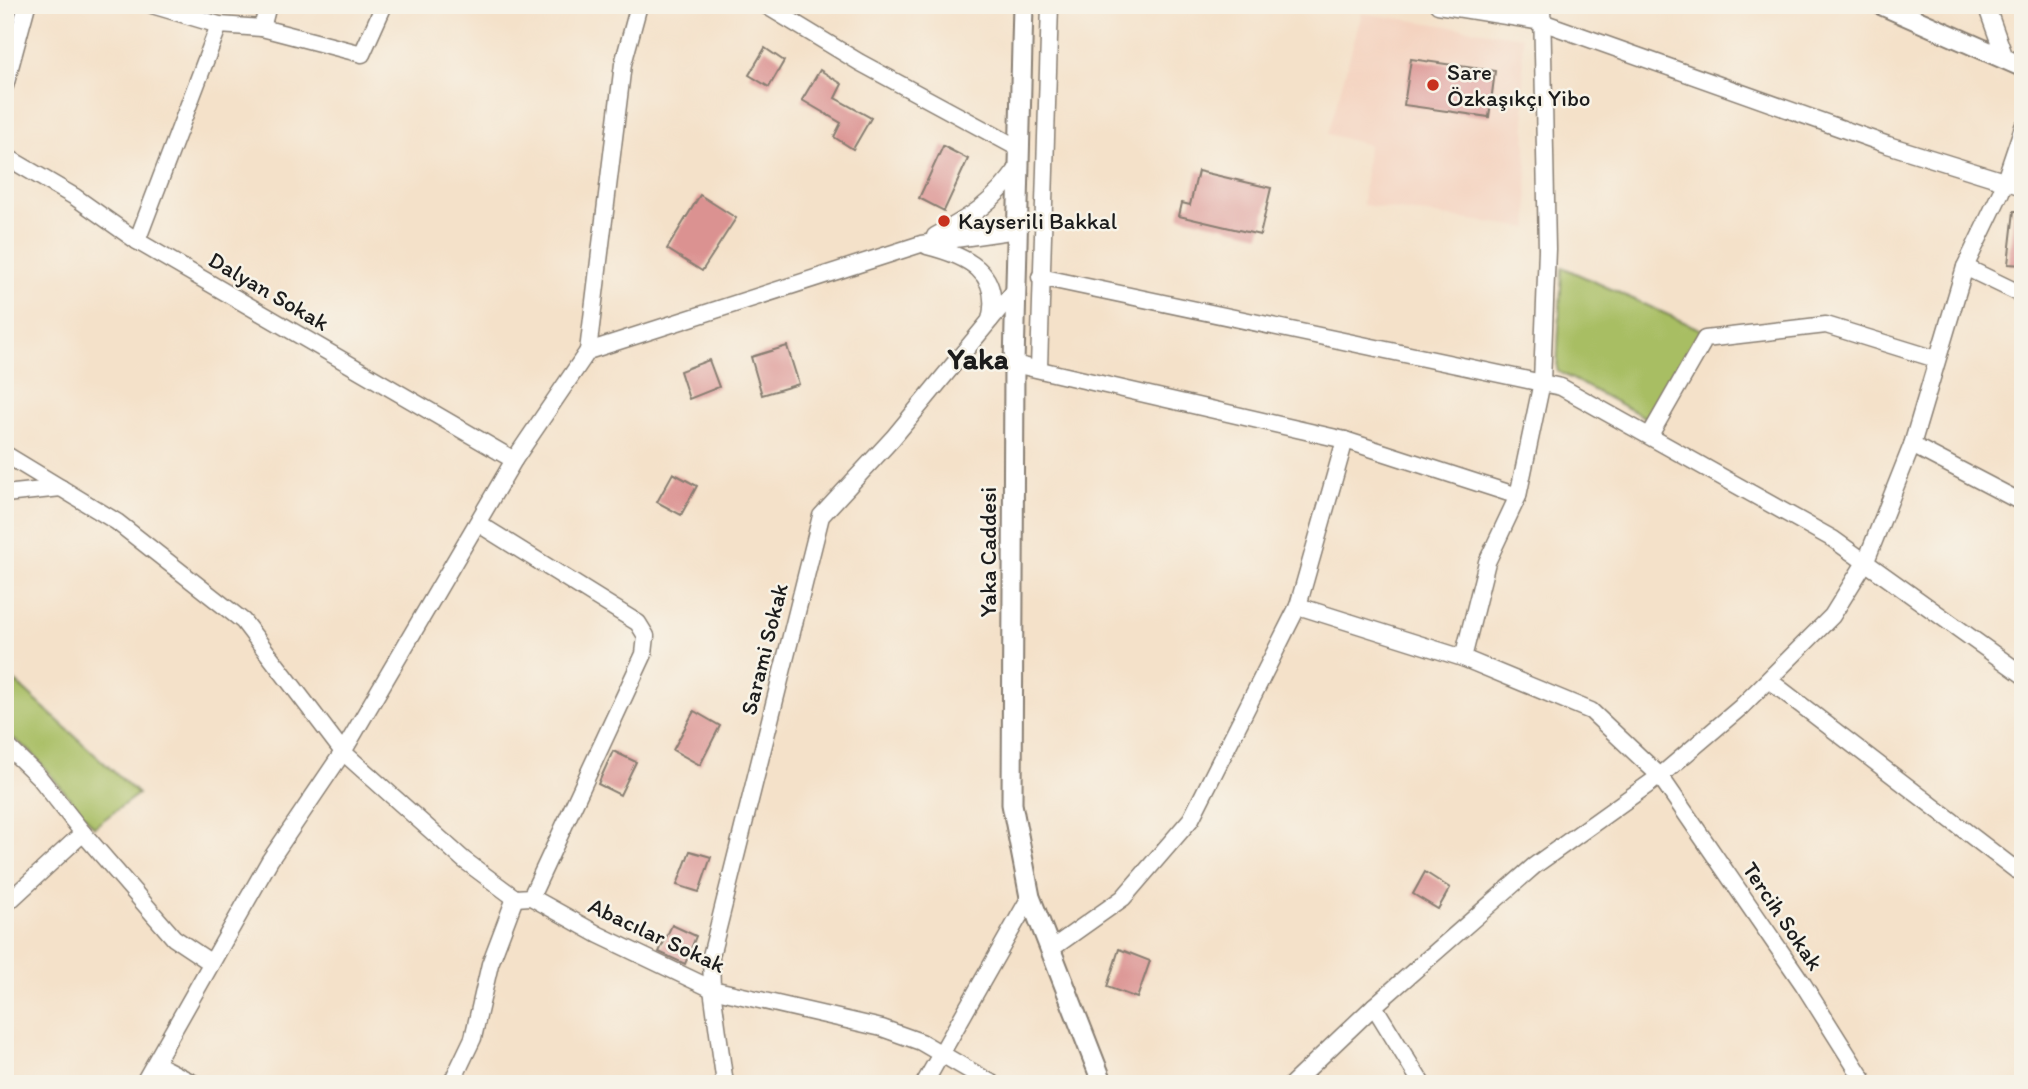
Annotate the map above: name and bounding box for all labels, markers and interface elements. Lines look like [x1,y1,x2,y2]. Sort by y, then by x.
place label: Sare Özkaşıkçı Yibo [1447,58,1591,112]
marker: Sare Özkaşıkçı Yibo [1425,77,1441,93]
place label: Kayserili Bakkal [958,207,1118,235]
marker: Kayserili Bakkal [936,213,952,229]
street label: Dalyan Sokak [204,245,334,337]
district label: Yaka [947,340,1009,377]
street label: Yaka Caddesi [974,487,1002,617]
street label: Sarami Sokak [734,580,794,718]
street label: Tercih Sokak [1737,856,1830,976]
street label: Abacılar Sokak [584,891,730,979]

